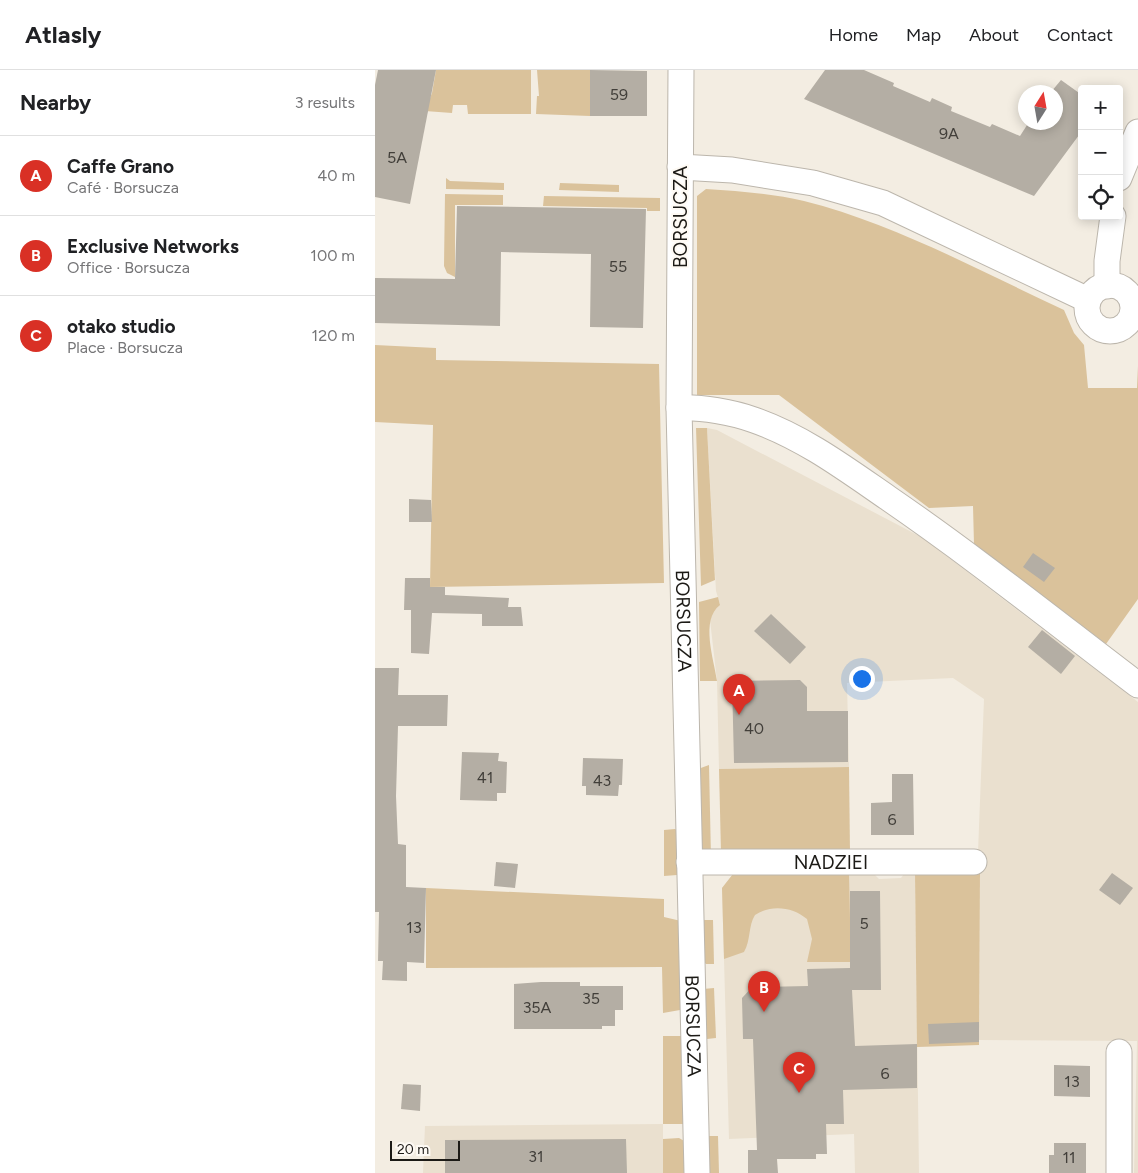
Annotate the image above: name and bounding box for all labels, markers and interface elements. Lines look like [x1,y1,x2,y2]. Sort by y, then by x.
text: Atlasly [25,20,101,49]
text: Home [829,24,878,46]
text: Map [906,24,941,46]
text: About [969,24,1019,46]
text: Contact [1047,24,1113,46]
house number: 59 [610,85,628,104]
north arrow [1018,85,1063,130]
map controls [1078,85,1123,220]
button: + [1078,85,1123,130]
text: Nearby [20,90,91,115]
text: 3 results [295,93,355,112]
house number: 9A [939,124,959,143]
button: − [1078,130,1123,175]
house number: 5A [387,148,407,167]
text: Caffe Grano [67,155,174,178]
text: A [30,166,42,185]
text: 40 m [317,166,355,185]
street label: BORSUCZA [669,166,692,268]
button: locate [1078,175,1123,220]
text: Café · Borsucza [67,178,179,197]
text: Exclusive Networks [67,235,239,258]
text: B [31,246,41,265]
text: 100 m [310,246,355,265]
house number: 55 [609,257,627,276]
text: Office · Borsucza [67,258,190,277]
text: otako studio [67,315,176,338]
text: C [30,326,42,345]
text: 120 m [312,326,355,345]
text: Place · Borsucza [67,338,183,357]
street label: BORSUCZA [671,570,696,672]
your location [849,666,875,692]
pin: A [723,674,755,715]
house number: 40 [744,719,764,738]
house number: 41 [477,768,493,787]
house number: 43 [593,771,611,790]
house number: 6 [887,810,897,829]
street label: NADZIEI [794,851,868,874]
house number: 5 [859,914,869,933]
house number: 13 [406,918,422,937]
pin: B [748,971,780,1012]
street label: BORSUCZA [680,975,706,1077]
house number: 35 [582,989,600,1008]
house number: 35A [523,998,552,1017]
pin: C [783,1052,815,1093]
house number: 6 [880,1064,890,1083]
house number: 13 [1064,1072,1080,1091]
scale bar [390,1138,460,1161]
text: 20 m [397,1141,429,1158]
house number: 31 [528,1147,544,1166]
house number: 11 [1062,1148,1076,1167]

